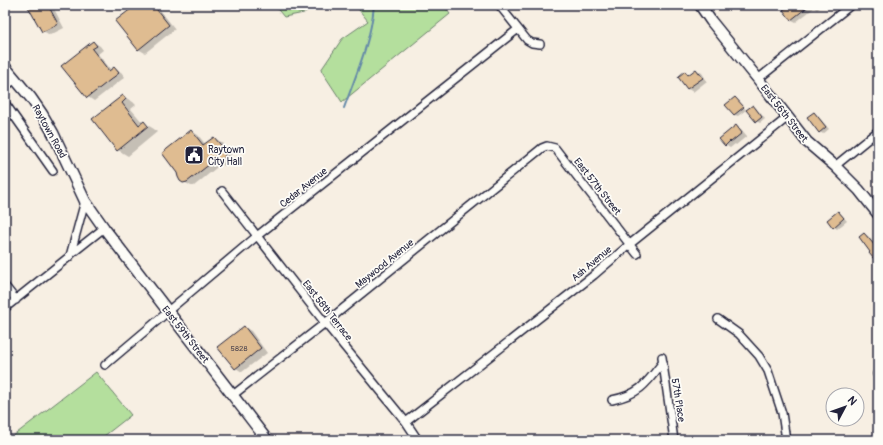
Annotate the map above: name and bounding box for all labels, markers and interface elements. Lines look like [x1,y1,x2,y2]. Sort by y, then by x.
street label: East 56th Street [758,82,811,146]
street label: Raytown Road [30,103,69,160]
public building icon: Raytown City Hall [183,144,205,166]
place label: Raytown City Hall [208,144,245,168]
street label: East 57th Street [571,156,624,218]
street label: Cedar Avenue [278,165,330,210]
street label: Maywood Avenue [353,237,416,291]
street label: Ash Avenue [569,244,614,284]
street label: East 58th Terrace [300,278,355,343]
street label: East 59th Street [159,304,212,366]
house number: 5828 [231,344,247,353]
street label: 57th Place [669,377,687,423]
north arrow [825,387,865,427]
text: N [845,394,860,408]

